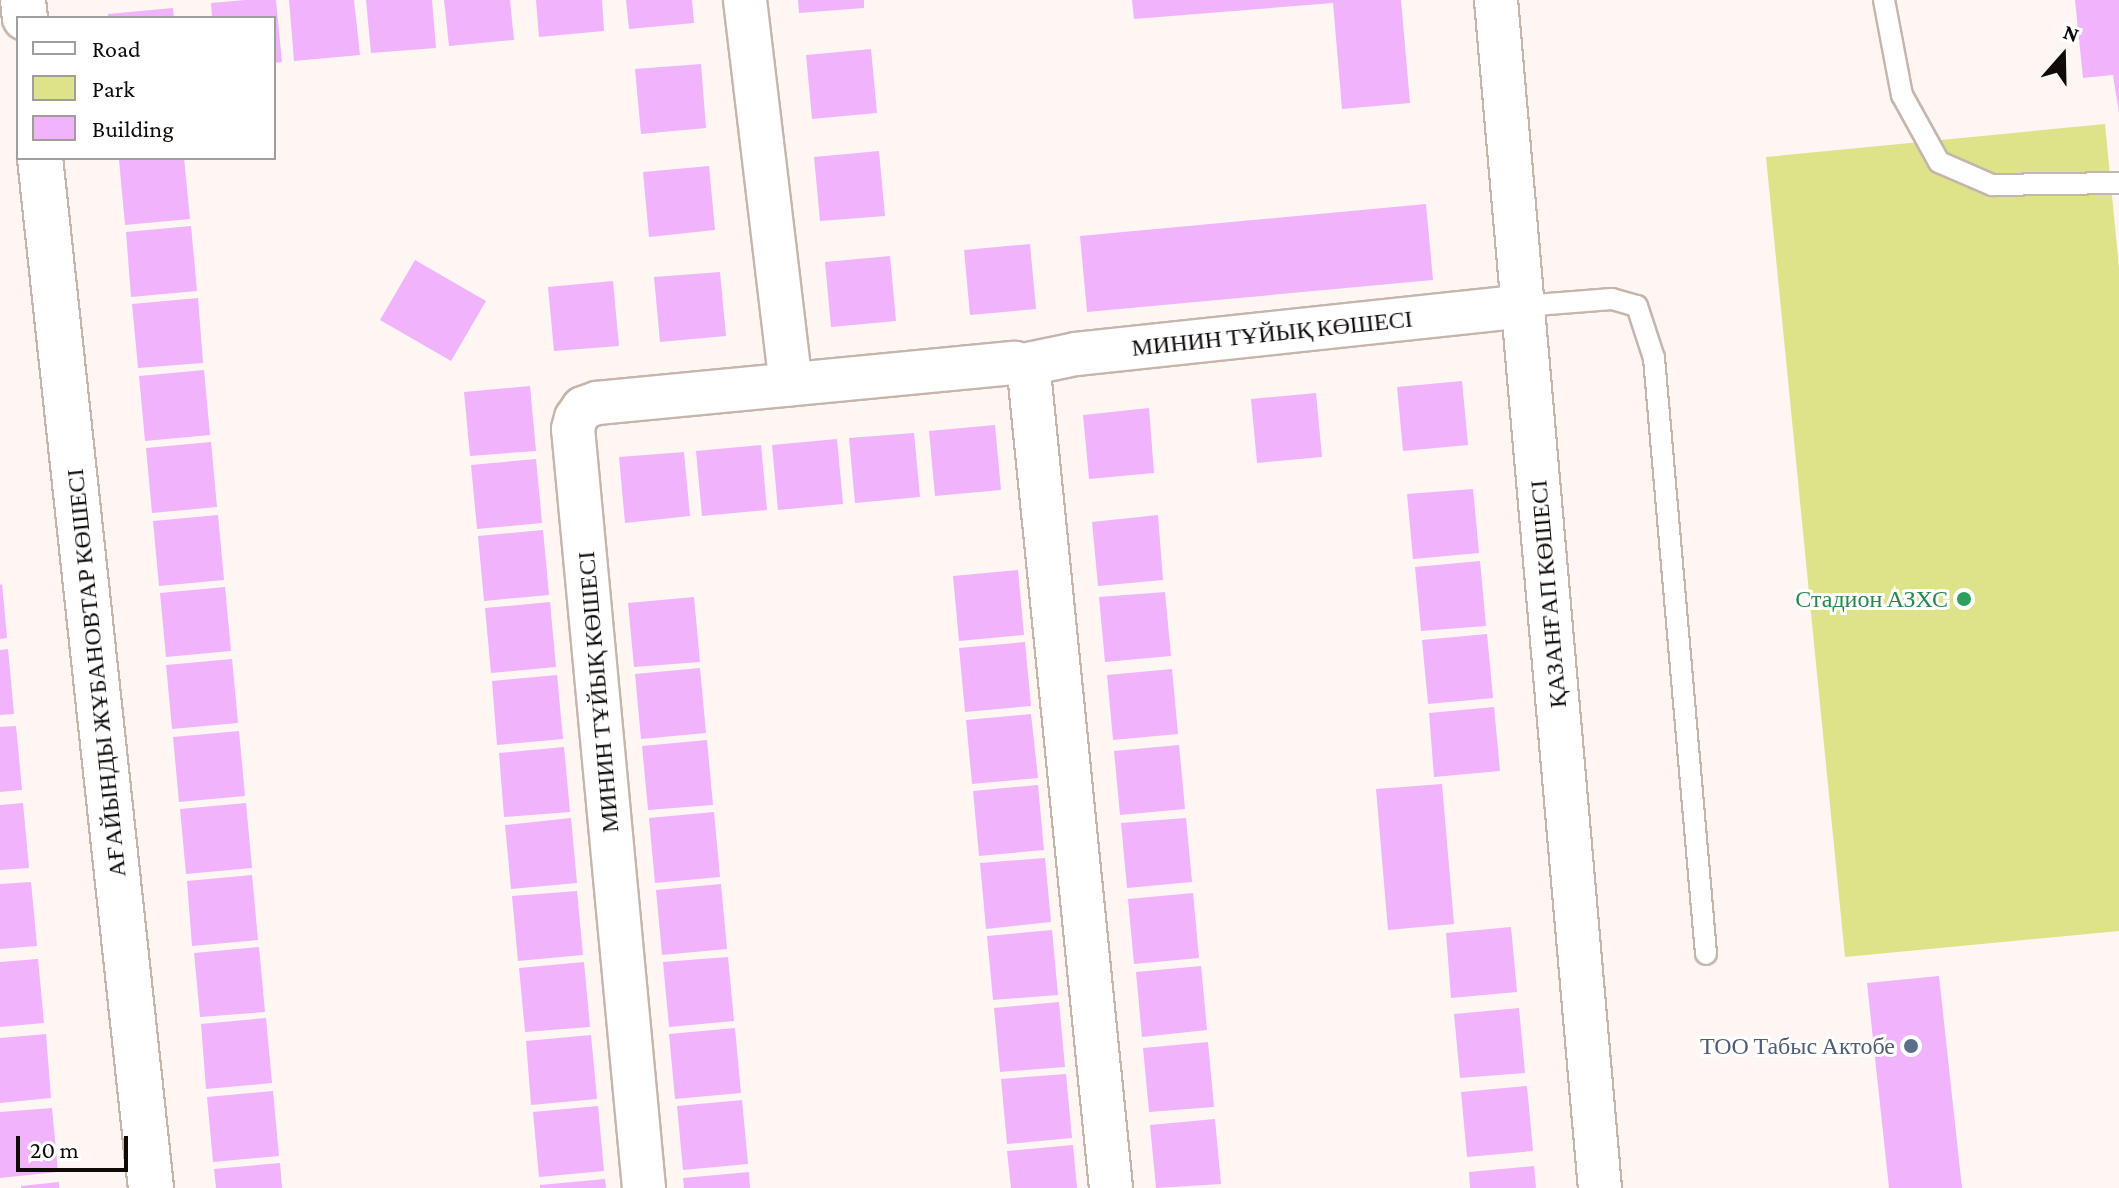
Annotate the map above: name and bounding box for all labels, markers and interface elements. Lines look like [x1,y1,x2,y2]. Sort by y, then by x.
legend [16,16,276,160]
north arrow [2023,16,2103,96]
text: N [2060,19,2083,47]
text: Road [92,35,141,62]
text: Park [92,75,135,102]
text: Building [92,115,174,142]
street label: МИНИН ТҰЙЫҚ КӨШЕСІ [1130,304,1414,362]
street label: АҒАЙЫНДЫ ЖҰБАНОВТАР КӨШЕСІ [60,467,132,879]
street label: ҚАЗАНҒАП КӨШЕСІ [1524,479,1572,709]
street label: МИНИН ТҰЙЫҚ КӨШЕСІ [571,550,625,834]
place label: Стадион АЗХС [1795,585,1948,613]
marker: Стадион АЗХС [1955,590,1973,608]
place label: ТОО Табыс Актобе [1700,1032,1895,1060]
marker: ТОО Табыс Актобе [1902,1037,1920,1055]
scale bar [20,1120,132,1170]
text: 20 m [30,1136,79,1163]

